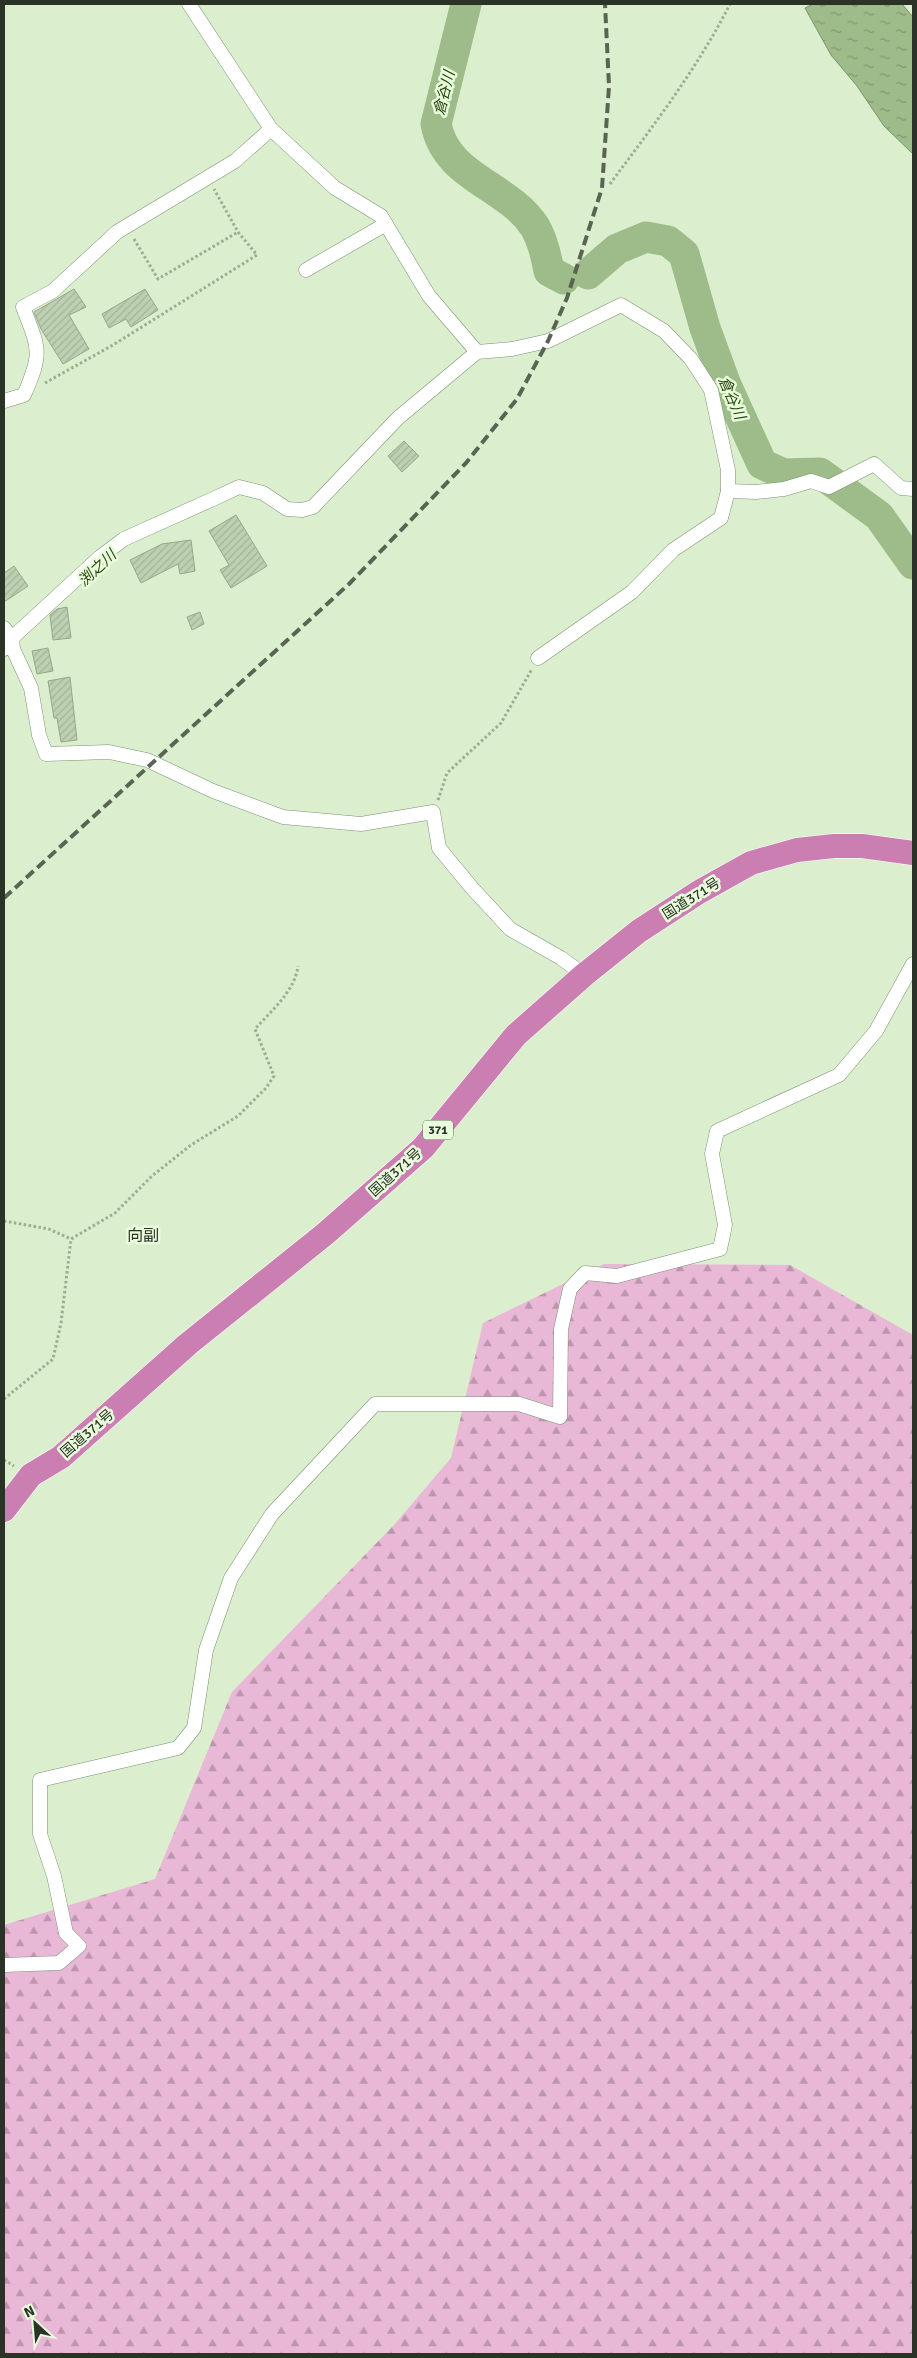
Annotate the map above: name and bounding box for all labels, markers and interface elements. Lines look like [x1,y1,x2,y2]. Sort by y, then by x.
water label: 倉谷川 [430,67,459,117]
water label: 倉谷川 [715,374,750,424]
water label: 渕之川 [74,545,121,590]
street label: 国道371号 [659,874,723,923]
road number: 371 [423,1120,453,1140]
street label: 国道371号 [366,1144,425,1200]
district label: 向副 [127,1226,159,1246]
street label: 国道371号 [57,1406,117,1461]
north arrow [10,2298,60,2348]
text: N [21,2302,38,2322]

